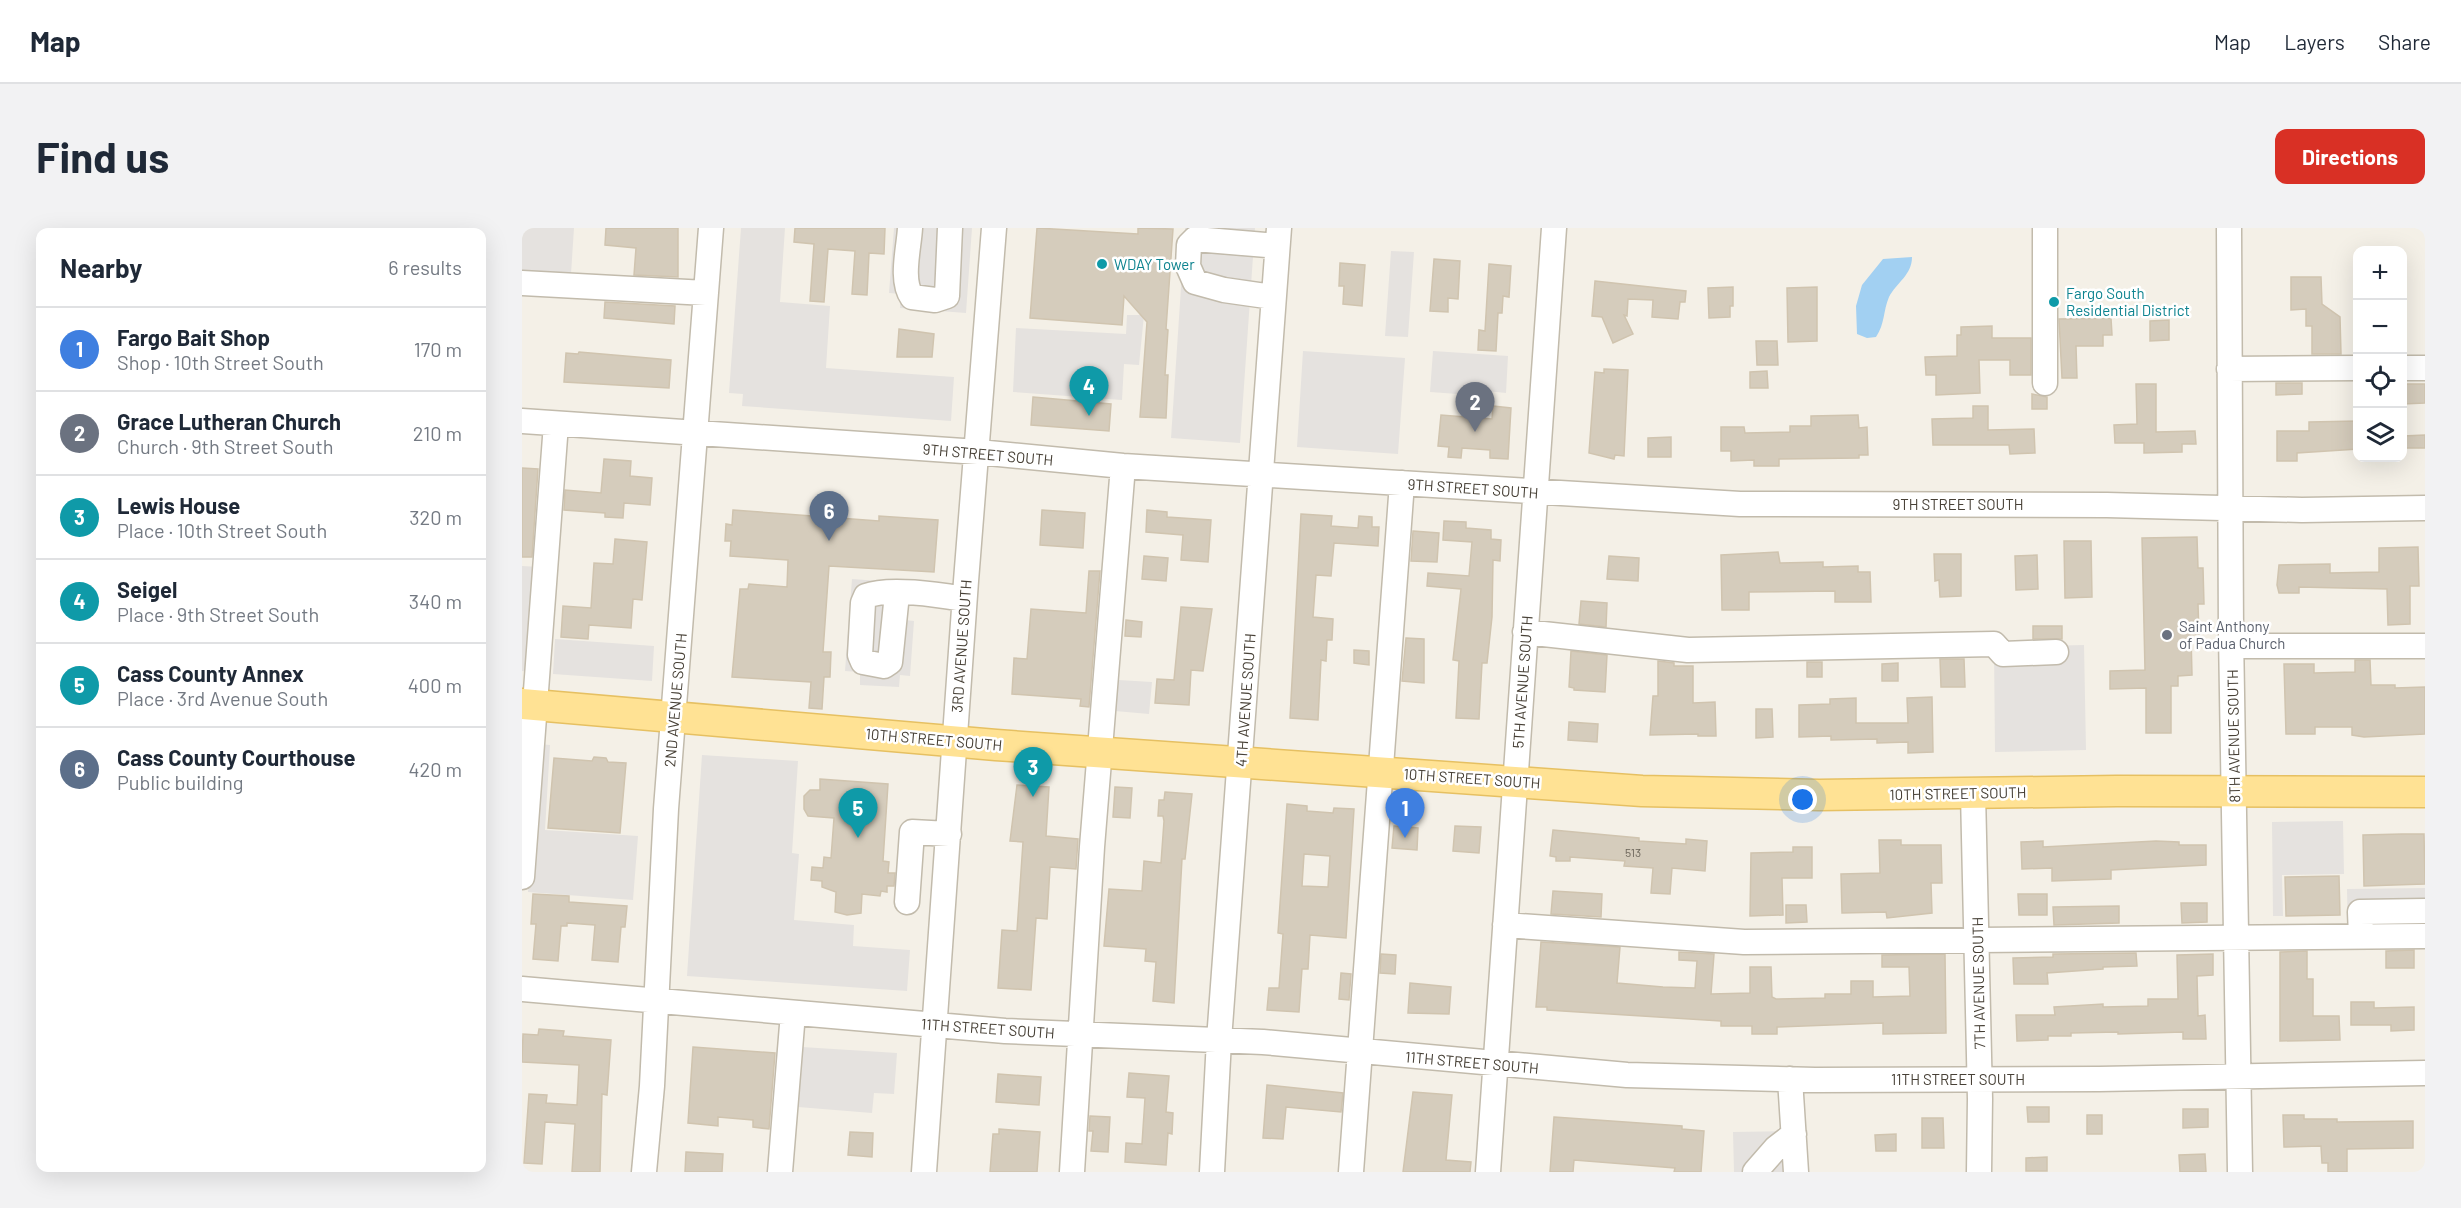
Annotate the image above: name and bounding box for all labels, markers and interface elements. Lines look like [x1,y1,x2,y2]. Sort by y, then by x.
text: Map [30,24,81,58]
text: Map [2214,29,2251,54]
text: Layers [2284,29,2345,54]
text: Share [2378,29,2431,54]
button: Directions [2275,129,2425,184]
text: Find us [36,131,169,181]
map controls [2353,246,2407,462]
button: + [2353,246,2407,300]
text: Nearby [60,252,142,283]
text: 6 results [388,255,462,279]
place label: WDAY Tower [1114,255,1195,273]
marker: WDAY Tower [1095,257,1109,271]
place label: Fargo South Residential District [2066,284,2190,319]
marker: Fargo South Residential District [2047,295,2061,309]
button: − [2353,300,2407,354]
text: Fargo Bait Shop [117,324,270,350]
text: 1 [76,337,83,361]
text: 170 m [414,337,462,361]
text: Shop · 10th Street South [117,350,324,374]
button: locate [2353,354,2407,408]
pin: 4 [1070,366,1108,416]
pin: 2 [1456,382,1494,432]
text: Grace Lutheran Church [117,408,341,434]
button: layers [2353,408,2407,462]
text: 2 [74,421,85,445]
text: 210 m [413,421,462,445]
text: Church · 9th Street South [117,434,334,458]
street label: 9TH STREET SOUTH [922,439,1054,469]
street label: 9TH STREET SOUTH [1407,474,1539,502]
text: Lewis House [117,492,240,518]
pin: 6 [810,492,848,541]
street label: 9TH STREET SOUTH [1892,495,2024,513]
text: 3 [74,505,85,529]
text: 320 m [409,505,462,529]
text: Place · 10th Street South [117,518,327,542]
text: Seigel [117,576,177,602]
street label: 3RD AVENUE SOUTH [947,579,975,713]
text: 4 [73,589,86,613]
text: 340 m [409,589,462,613]
text: Place · 9th Street South [117,602,319,626]
street label: 5TH AVENUE SOUTH [1508,615,1536,749]
place label: Saint Anthony of Padua Church [2179,617,2285,652]
marker: Saint Anthony of Padua Church [2160,628,2174,642]
street label: 2ND AVENUE SOUTH [660,632,690,768]
street label: 4TH AVENUE SOUTH [1231,633,1259,767]
text: Cass County Annex [117,660,304,686]
street label: 8TH AVENUE SOUTH [2223,669,2243,803]
text: 5 [74,673,85,697]
text: 400 m [408,673,462,697]
text: Place · 3rd Avenue South [117,686,328,710]
street label: 10TH STREET SOUTH [865,724,1003,754]
text: Cass County Courthouse [117,744,356,770]
pin: 3 [1014,748,1052,797]
text: 6 [74,757,85,781]
text: 420 m [408,757,462,781]
street label: 10TH STREET SOUTH [1403,764,1541,792]
text: Public building [117,770,243,794]
street label: 10TH STREET SOUTH [1889,783,2027,803]
your location [1788,785,1817,814]
pin: 5 [838,788,878,838]
pin: 1 [1386,788,1424,838]
house number: 513 [1625,845,1641,859]
street label: 7TH AVENUE SOUTH [1968,917,1988,1049]
street label: 11TH STREET SOUTH [921,1014,1055,1042]
street label: 11TH STREET SOUTH [1405,1047,1539,1077]
street label: 11TH STREET SOUTH [1891,1070,2025,1088]

